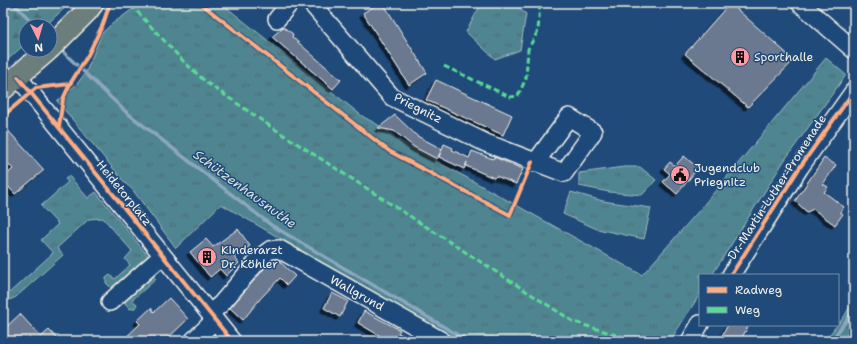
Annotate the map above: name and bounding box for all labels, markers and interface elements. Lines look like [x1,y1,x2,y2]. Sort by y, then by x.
north arrow [18,18,58,58]
text: N [34,40,44,55]
building icon: Sporthalle [729,46,751,68]
place label: Sporthalle [754,49,814,65]
street label: Priegnitz [391,89,445,127]
street label: Dr.-Martin-Luther-Promenade [724,111,830,263]
water label: Schützenhausnuthe [190,146,300,232]
street label: Heidetorplatz [93,157,155,229]
place label: Jugendclub Priegnitz [694,160,760,190]
public building icon: Jugendclub Priegnitz [669,164,691,186]
place label: Kinderarzt Dr. Köhler [221,242,283,272]
building icon: Kinderarzt Dr. Köhler [196,246,218,268]
street label: Wallgrund [327,272,387,315]
legend [699,274,839,326]
text: Radweg [735,282,782,298]
text: Weg [735,302,760,318]

